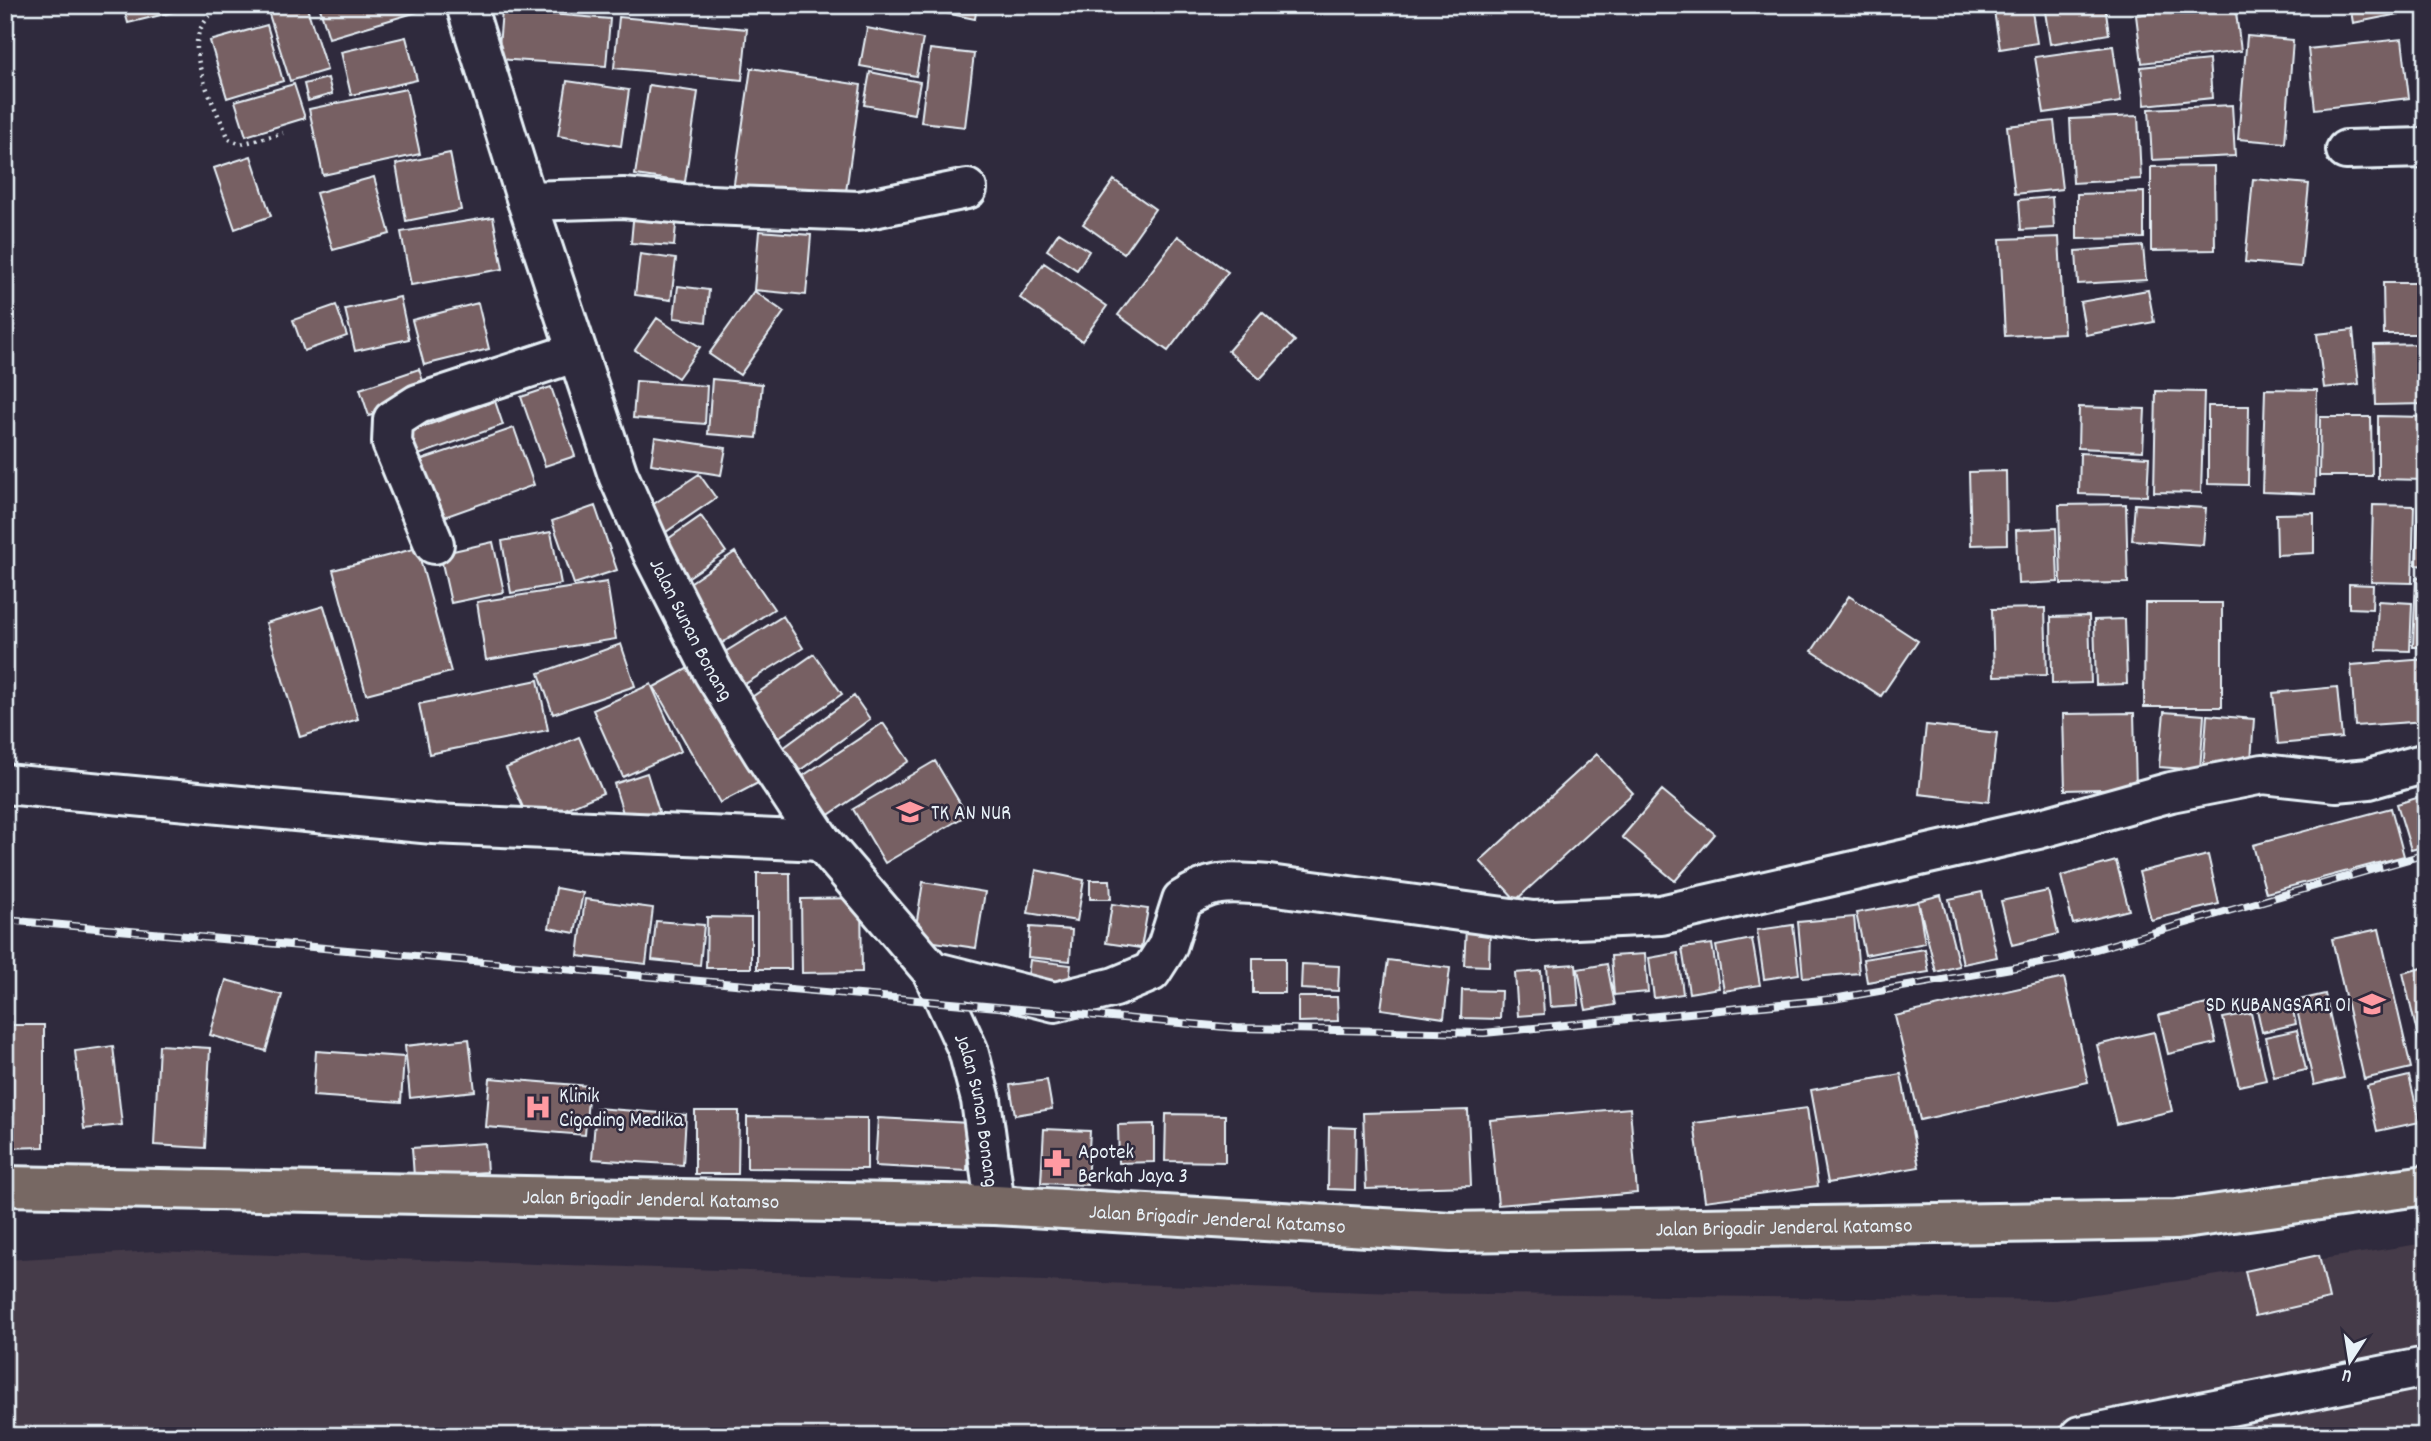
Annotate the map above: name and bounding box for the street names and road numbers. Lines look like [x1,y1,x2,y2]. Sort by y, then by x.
street label: Jalan Sunan Bonang [640,554,739,708]
street label: Jalan Sunan Bonang [944,1029,1004,1189]
street label: Jalan Brigadir Jenderal Katamso [522,1184,780,1219]
street label: Jalan Brigadir Jenderal Katamso [1088,1199,1346,1244]
street label: Jalan Brigadir Jenderal Katamso [1655,1212,1913,1247]

